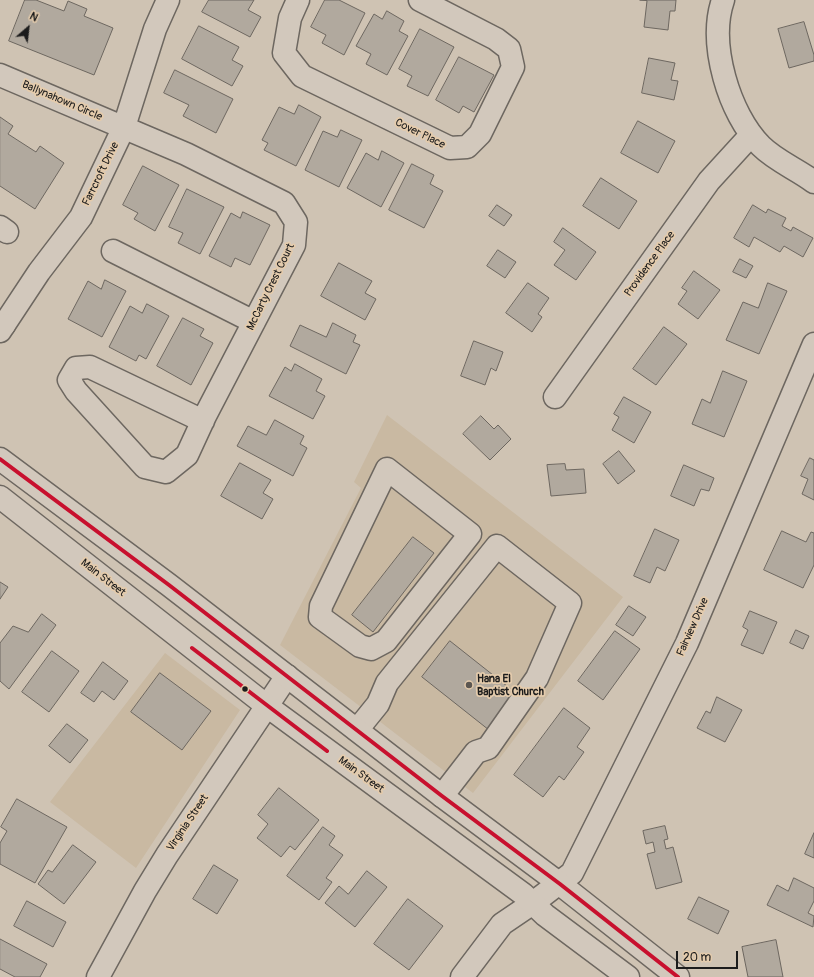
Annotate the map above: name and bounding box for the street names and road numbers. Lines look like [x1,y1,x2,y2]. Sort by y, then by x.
street label: Ballynahown Circle [20,78,104,124]
street label: Cover Place [393,116,447,152]
street label: Farrcroft Drive [80,140,122,208]
street label: Providence Place [622,229,678,299]
street label: McCarty Crest Court [244,241,298,333]
street label: Main Street [78,556,128,600]
street label: Fairview Drive [674,596,712,658]
street label: Main Street [336,754,386,796]
street label: Virginia Street [164,792,212,854]

